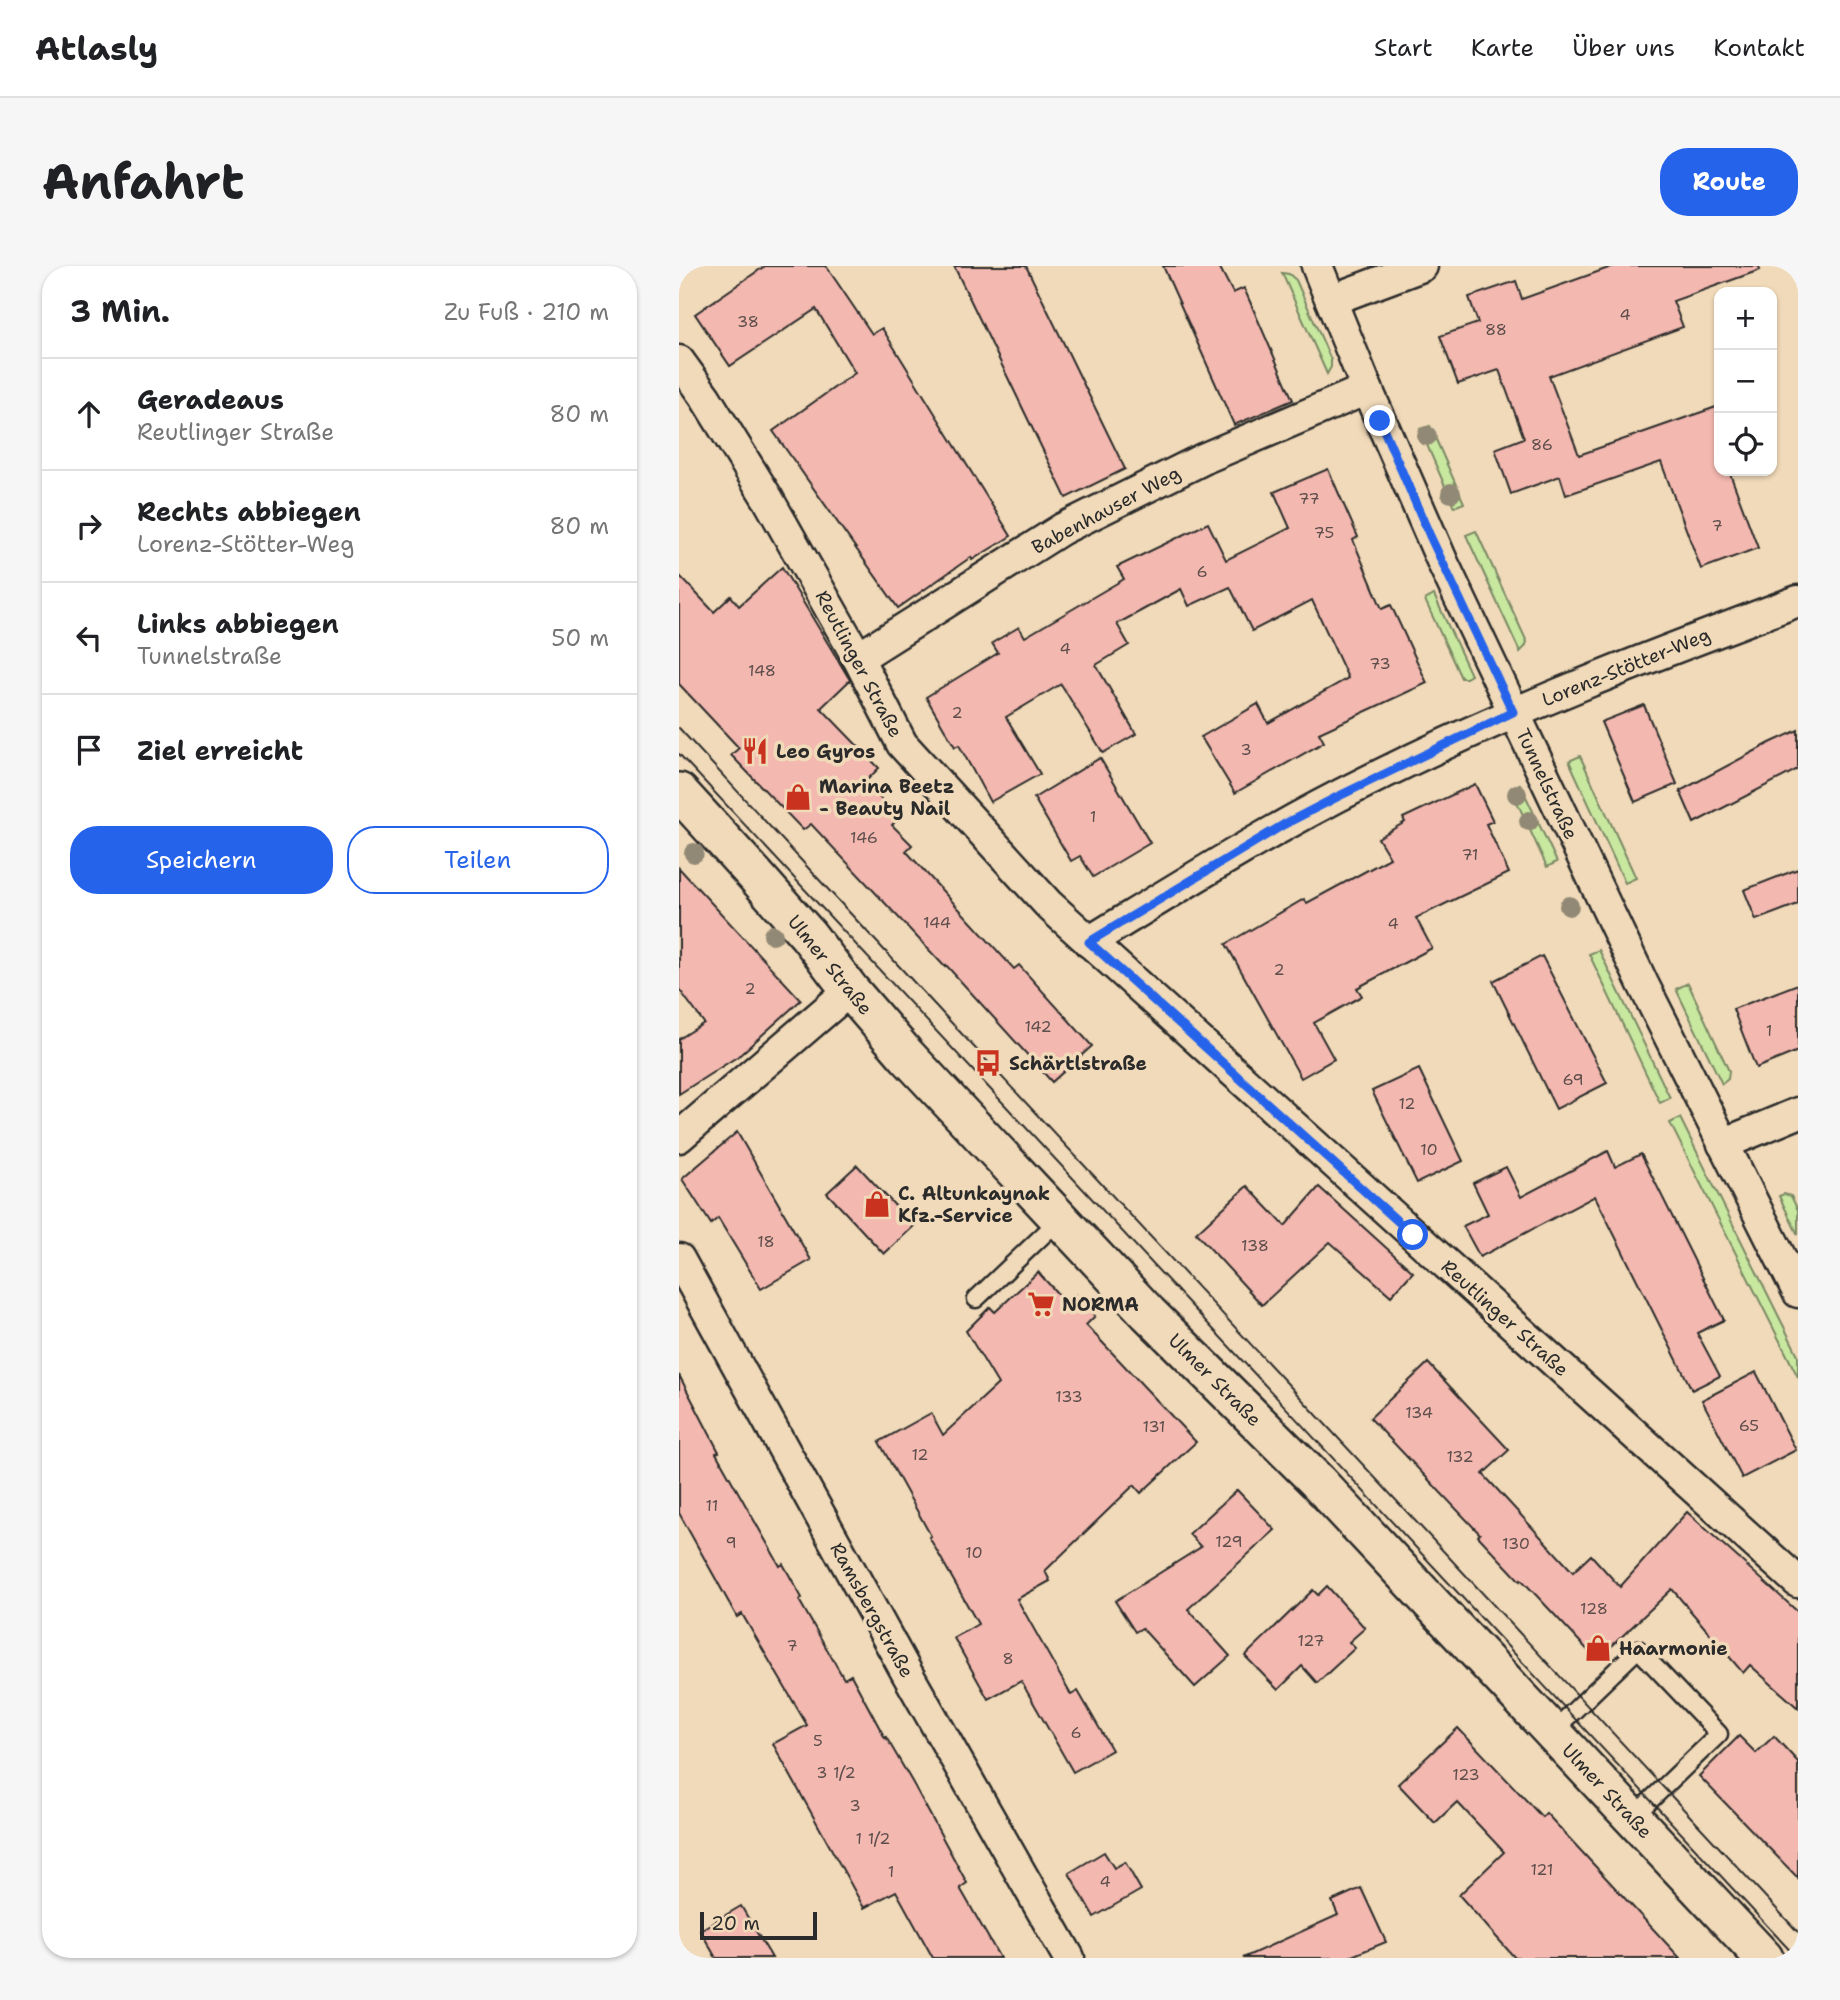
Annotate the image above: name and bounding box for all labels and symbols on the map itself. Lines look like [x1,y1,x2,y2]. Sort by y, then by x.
house number: 4 [1619,304,1631,325]
house number: 38 [737,311,759,332]
house number: 88 [1485,319,1507,340]
route end [1364,405,1395,436]
house number: 86 [1531,434,1553,455]
street label: Babenhauser Weg [1027,460,1185,560]
house number: 77 [1298,488,1320,509]
house number: 7 [1711,515,1723,536]
house number: 75 [1314,522,1334,543]
house number: 6 [1196,561,1208,582]
street label: Reutlinger Straße [810,586,908,742]
street label: Lorenz-Stötter-Weg [1538,622,1714,712]
house number: 4 [1059,638,1071,659]
house number: 73 [1369,653,1391,674]
house number: 148 [748,660,776,681]
house number: 2 [951,702,963,723]
street label: Tunnelstraße [1510,724,1584,844]
restaurant icon: Leo Gyros [740,736,770,766]
place label: Leo Gyros [776,739,875,764]
house number: 3 [1240,739,1252,760]
place label: Marina Beetz - Beauty Nail [819,774,955,821]
shop icon: Marina Beetz - Beauty Nail [783,782,813,812]
house number: 1 [1090,806,1096,827]
house number: 146 [850,827,878,848]
house number: 71 [1461,844,1479,865]
street label: Ulmer Straße [782,910,878,1020]
house number: 144 [923,912,951,933]
house number: 4 [1387,913,1399,934]
house number: 2 [1273,959,1285,980]
house number: 2 [744,978,756,999]
house number: 142 [1024,1016,1052,1037]
house number: 1 [1766,1020,1772,1041]
bus stop icon: Schärtlstraße [973,1048,1003,1078]
place label: Schärtlstraße [1009,1051,1147,1076]
house number: 69 [1562,1069,1584,1090]
house number: 12 [1398,1093,1416,1114]
house number: 10 [1420,1139,1438,1160]
place label: C. Altunkaynak Kfz.-Service [898,1181,1050,1228]
shop icon: C. Altunkaynak Kfz.-Service [862,1189,892,1219]
route start [1397,1219,1428,1250]
house number: 18 [757,1231,775,1252]
house number: 138 [1241,1235,1269,1256]
street label: Reutlinger Straße [1436,1254,1574,1382]
supermarket icon: NORMA [1026,1289,1056,1319]
place label: NORMA [1062,1292,1139,1317]
street label: Ulmer Straße [1163,1328,1267,1432]
house number: 133 [1055,1386,1083,1407]
house number: 134 [1405,1402,1433,1423]
house number: 65 [1739,1415,1759,1436]
house number: 131 [1143,1416,1165,1437]
house number: 12 [911,1444,929,1465]
house number: 132 [1446,1446,1474,1467]
house number: 11 [706,1495,718,1516]
house number: 129 [1215,1531,1243,1552]
house number: 9 [725,1532,737,1553]
house number: 130 [1502,1533,1530,1554]
street label: Ramsbergstraße [824,1538,920,1682]
house number: 10 [965,1542,983,1563]
house number: 128 [1580,1598,1608,1619]
house number: 127 [1297,1630,1325,1651]
shop icon: Haarmonie [1583,1633,1613,1663]
house number: 7 [786,1635,798,1656]
place label: Haarmonie [1619,1636,1728,1661]
house number: 8 [1002,1648,1014,1669]
house number: 6 [1070,1722,1082,1743]
house number: 5 [813,1730,823,1751]
street label: Ulmer Straße [1556,1738,1658,1844]
house number: 3 1/2 [816,1762,856,1783]
house number: 123 [1452,1764,1480,1785]
house number: 3 [849,1795,861,1816]
house number: 1 1/2 [856,1828,890,1849]
house number: 121 [1531,1859,1553,1880]
house number: 1 [888,1861,894,1882]
house number: 4 [1099,1871,1111,1892]
scale bar [700,1909,817,1941]

